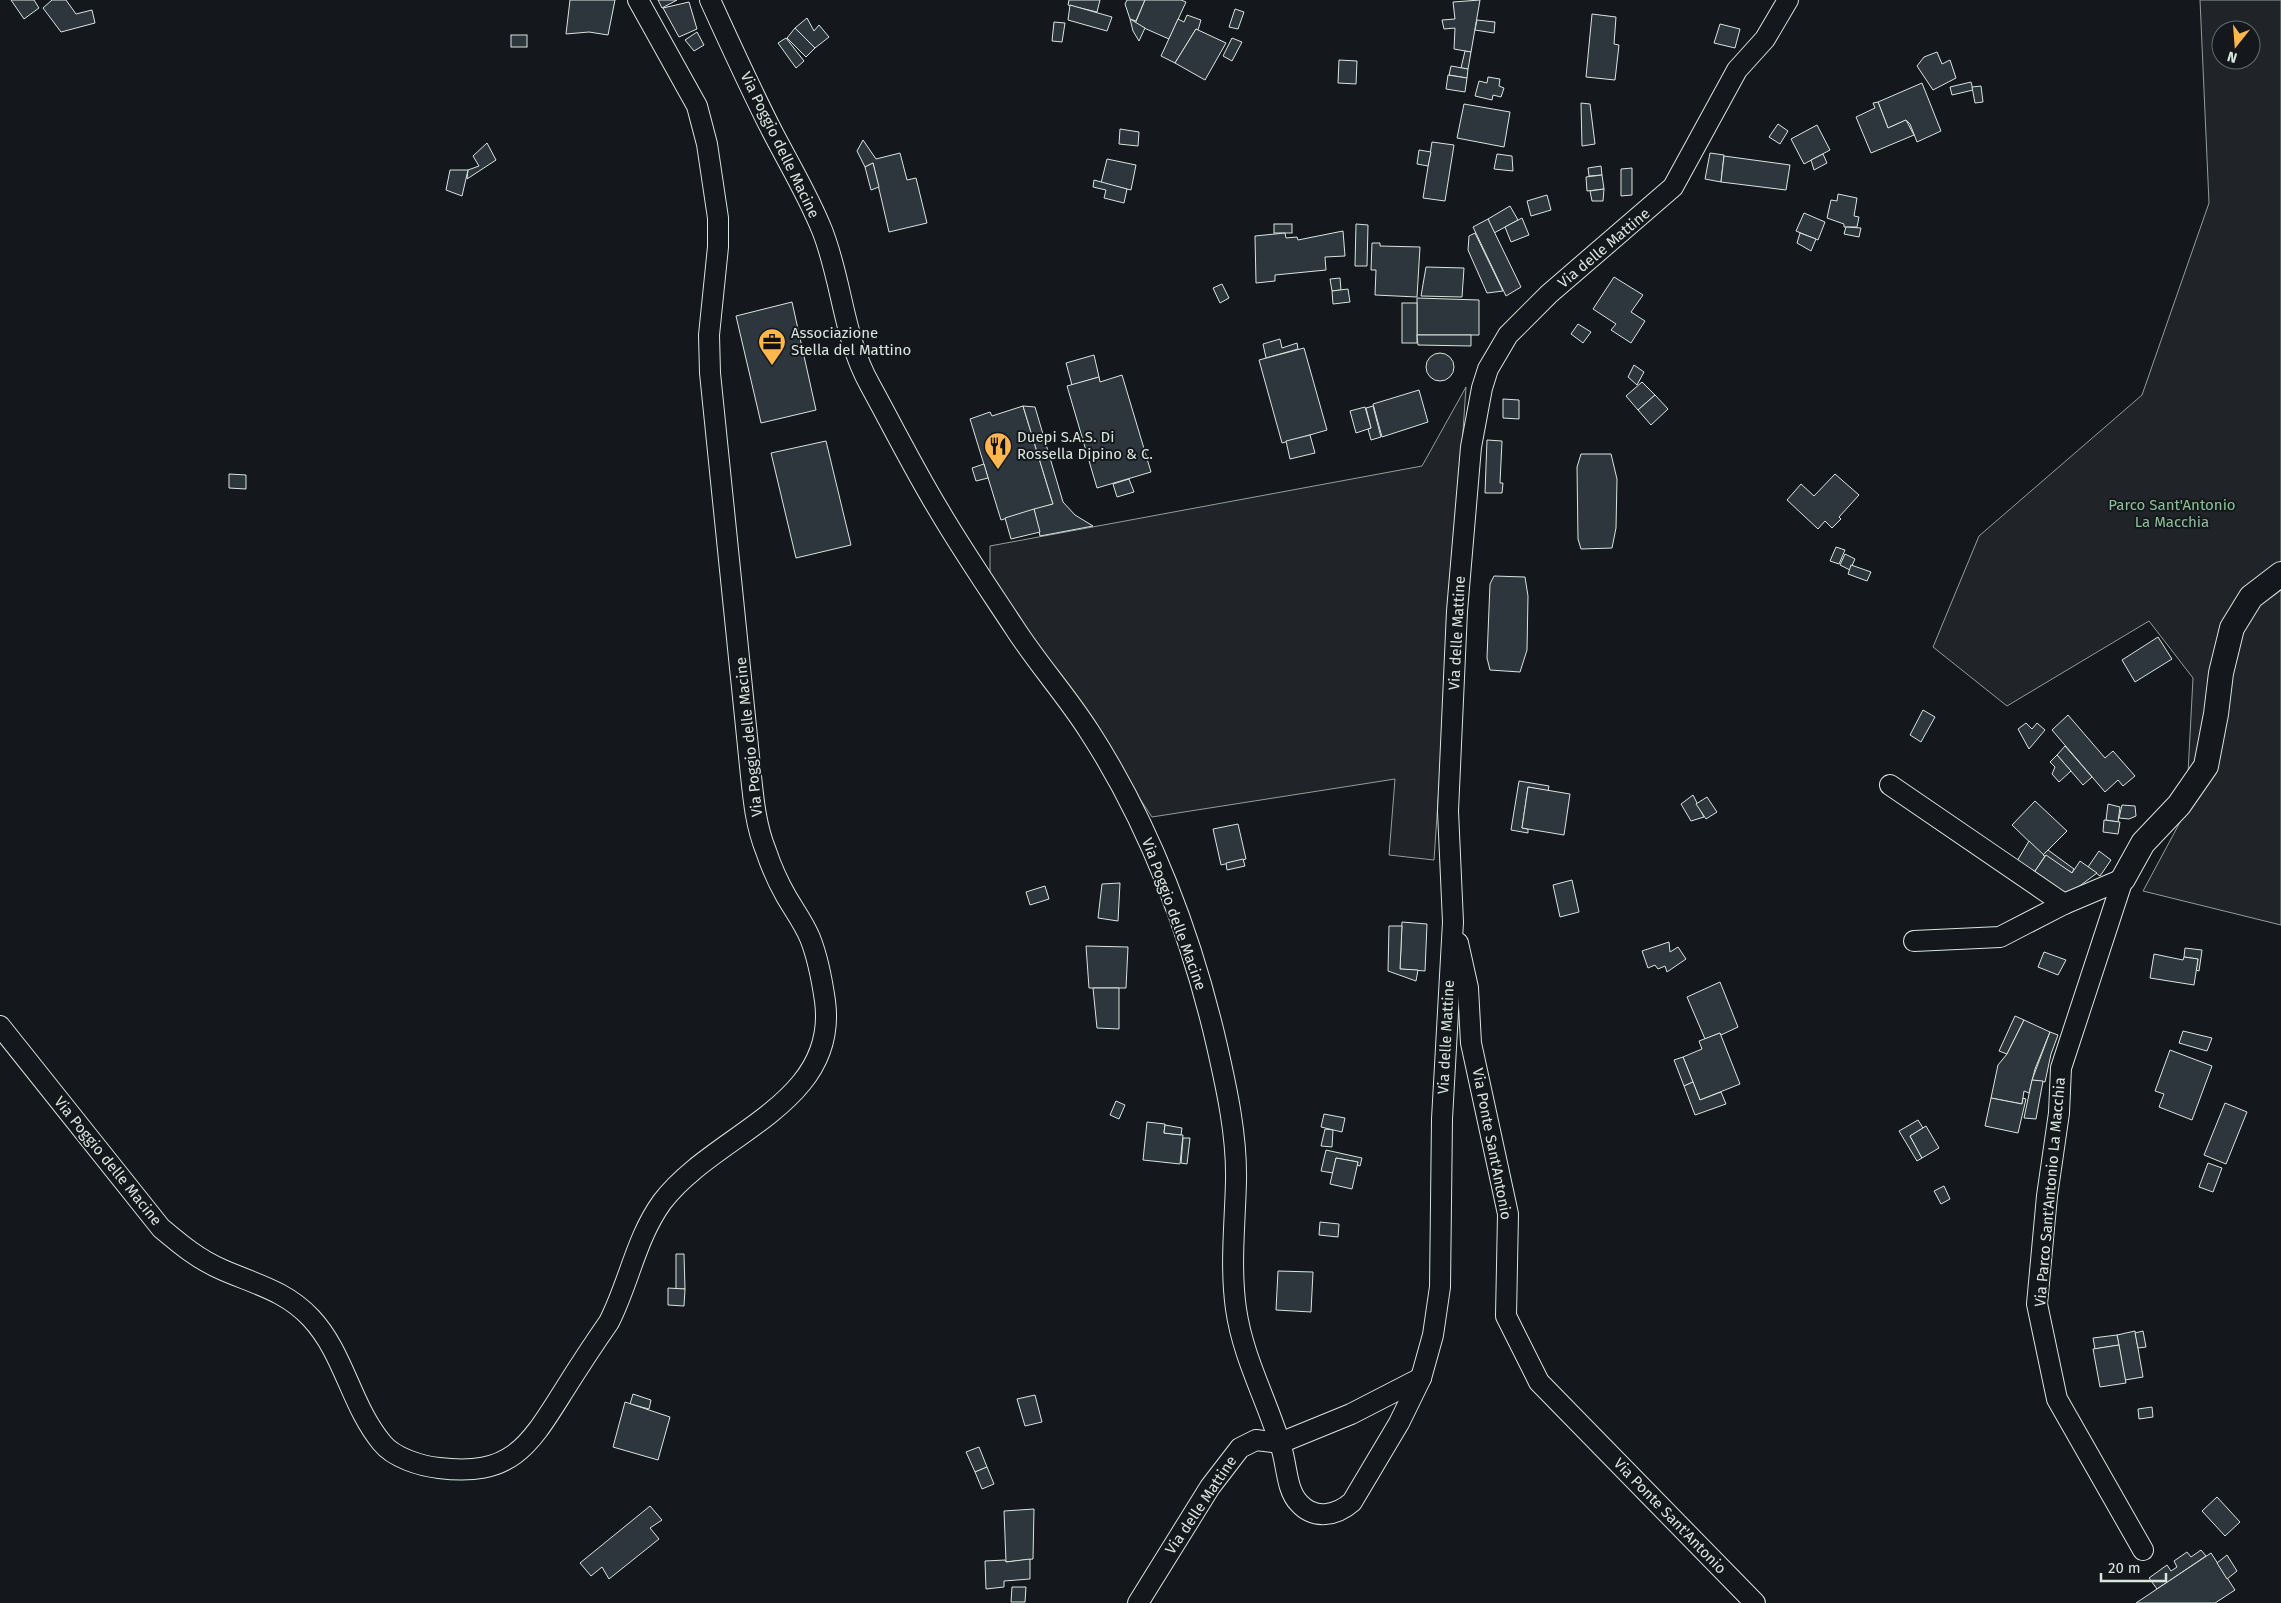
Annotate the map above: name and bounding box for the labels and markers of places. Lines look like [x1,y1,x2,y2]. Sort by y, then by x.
place label: Associazione Stella del Mattino [791,324,911,359]
office icon: Associazione Stella del Mattino [757,327,787,366]
place label: Duepi S.A.S. Di Rossella Dipino & C. [1017,428,1153,463]
restaurant icon: Duepi S.A.S. Di Rossella Dipino & C. [983,431,1013,470]

